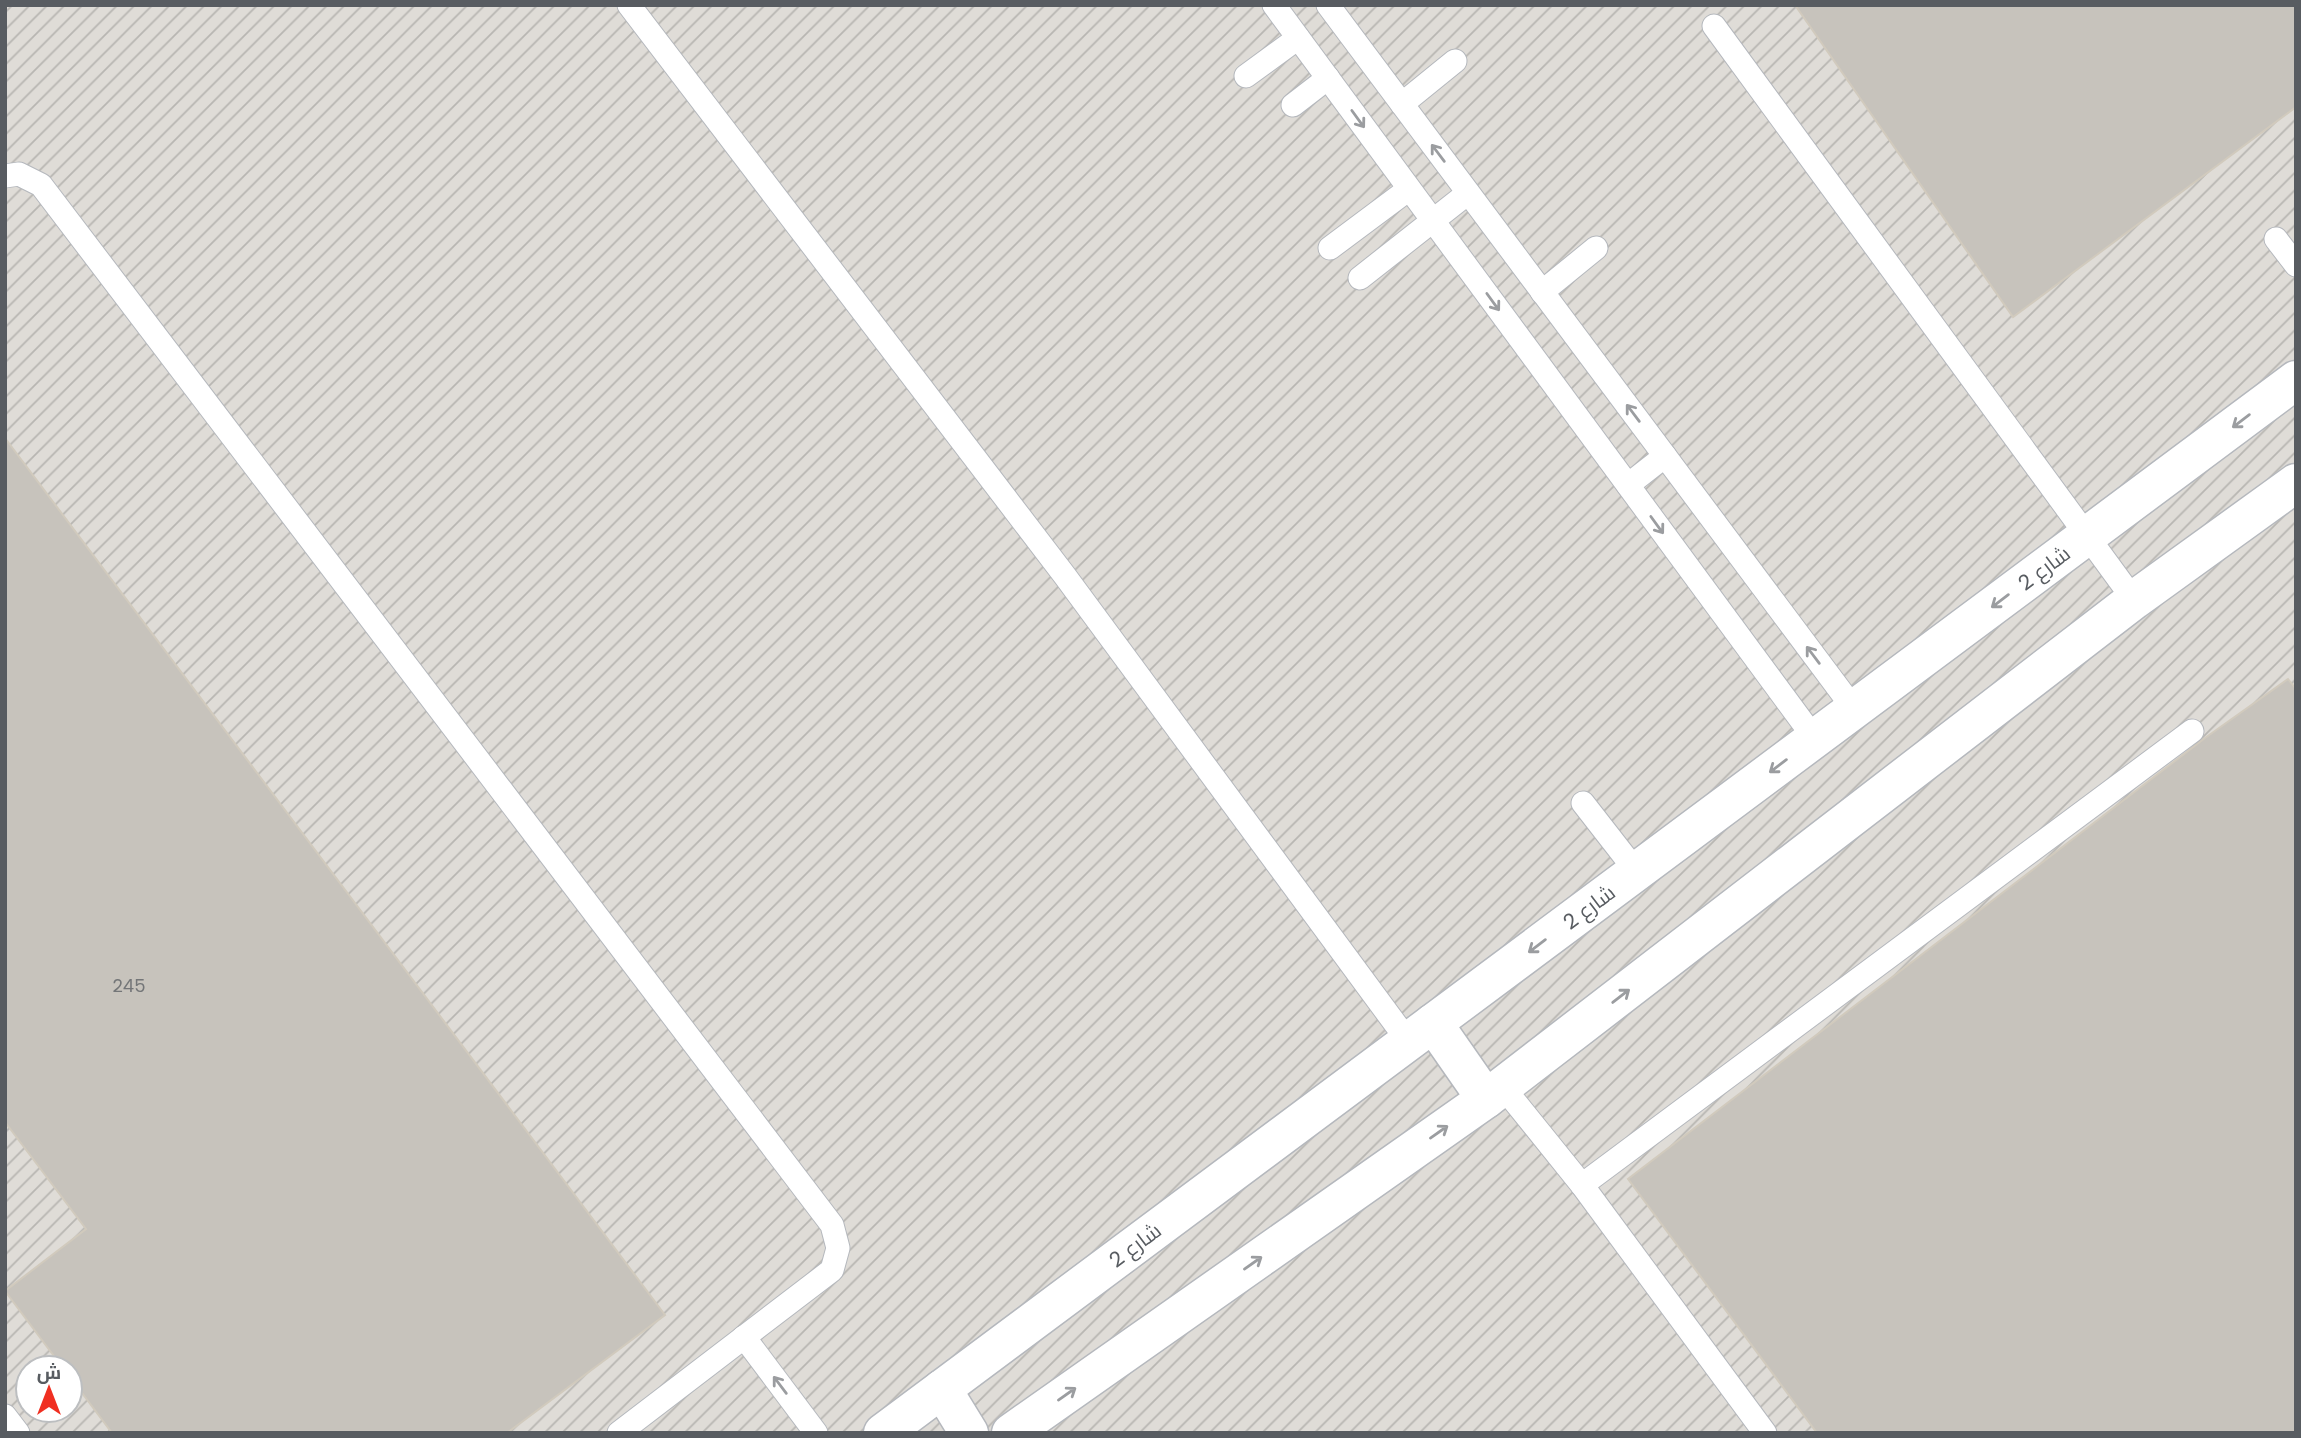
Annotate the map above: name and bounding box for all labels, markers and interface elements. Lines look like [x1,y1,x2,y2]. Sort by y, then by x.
one-way arrow [1351,109,1366,128]
one-way arrow [1431,144,1445,163]
one-way arrow [1485,293,1500,312]
one-way arrow [1626,404,1641,423]
one-way arrow [2232,414,2251,428]
one-way arrow [1650,515,1664,534]
street label: شارع 2 [2012,539,2076,597]
one-way arrow [1991,594,2010,608]
one-way arrow [1806,646,1821,664]
one-way arrow [1769,759,1788,773]
street label: شارع 2 [1557,878,1621,936]
one-way arrow [1528,938,1546,953]
house number: 245 [113,973,145,998]
one-way arrow [1611,988,1630,1003]
one-way arrow [1429,1125,1448,1139]
street label: شارع 2 [1103,1216,1167,1274]
one-way arrow [1243,1256,1262,1270]
north arrow [14,1354,84,1424]
text: ش [37,1359,61,1386]
one-way arrow [773,1376,787,1395]
one-way arrow [1057,1387,1076,1401]

